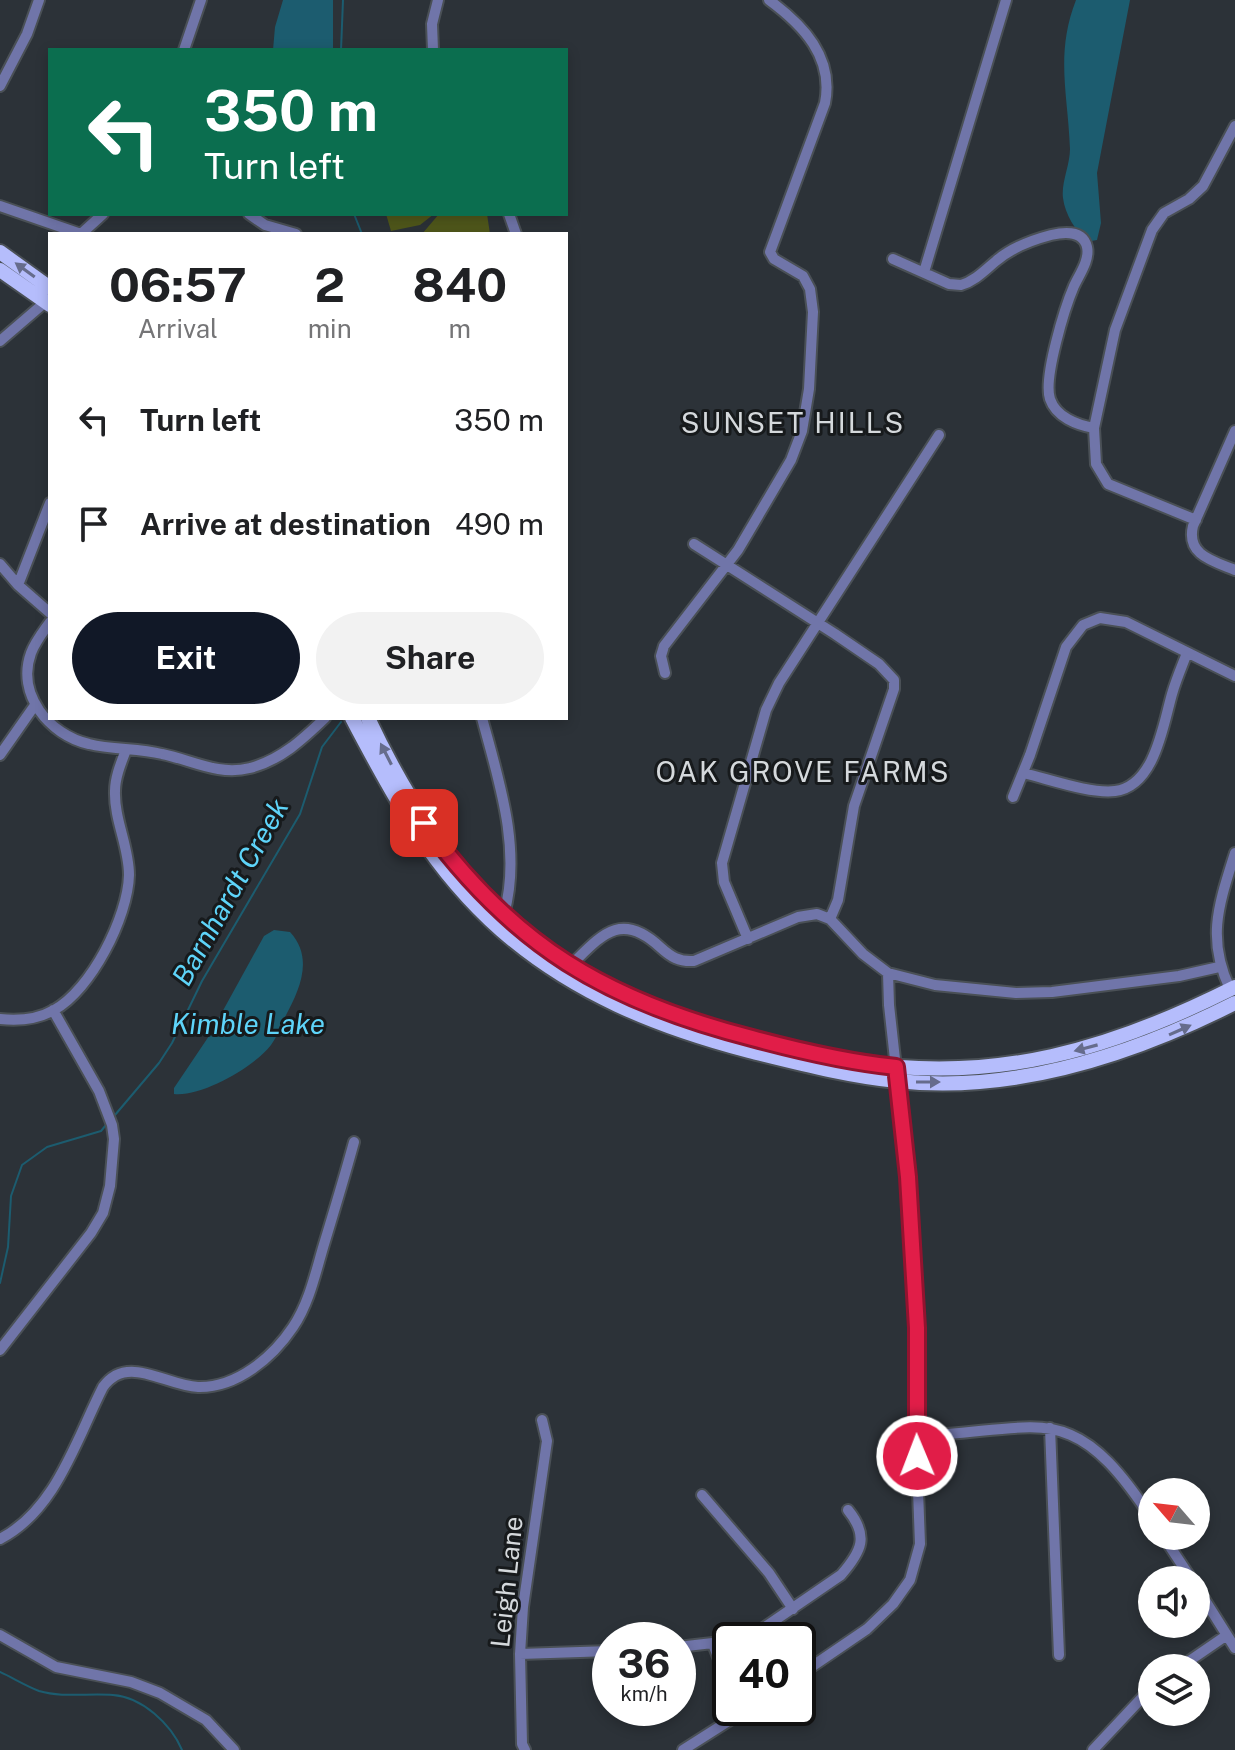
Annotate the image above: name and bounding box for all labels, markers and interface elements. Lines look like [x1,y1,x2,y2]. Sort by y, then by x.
text: 350 m [204,78,378,144]
icon: left [72,80,176,184]
text: Turn left [204,145,345,187]
text: 06:57 [109,256,247,313]
text: 2 [314,256,345,313]
text: 840 [413,256,507,313]
one-way arrow [14,262,36,278]
text: Arrival [138,313,218,344]
text: min [308,313,352,344]
text: m [449,313,471,344]
icon: left [72,398,116,442]
text: Turn left [140,402,261,438]
text: 350 m [454,402,544,438]
district label: SUNSET HILLS [681,406,905,439]
icon: arrive [72,502,116,546]
text: Arrive at destination [140,506,431,542]
text: 490 m [455,506,544,542]
button: Exit [72,612,300,704]
button: Share [316,612,544,704]
one-way arrow [379,743,392,766]
district label: OAK GROVE FARMS [656,755,950,788]
pin [390,789,458,857]
water label: Barnhardt Creek [165,793,294,991]
icon: arrive [402,801,446,845]
water label: Kimble Lake [171,1007,325,1040]
one-way arrow [1169,1023,1192,1036]
one-way arrow [1073,1043,1098,1055]
one-way arrow [916,1076,941,1088]
position arrow [875,1414,959,1498]
north arrow [1138,1478,1210,1550]
map controls [1138,1478,1210,1726]
street label: Leigh Lane [484,1515,529,1649]
button: sound [1138,1566,1210,1638]
speed limit sign: 40 [712,1622,816,1726]
text: 36 [618,1640,670,1687]
button: layers [1138,1654,1210,1726]
text: km/h [620,1682,668,1706]

